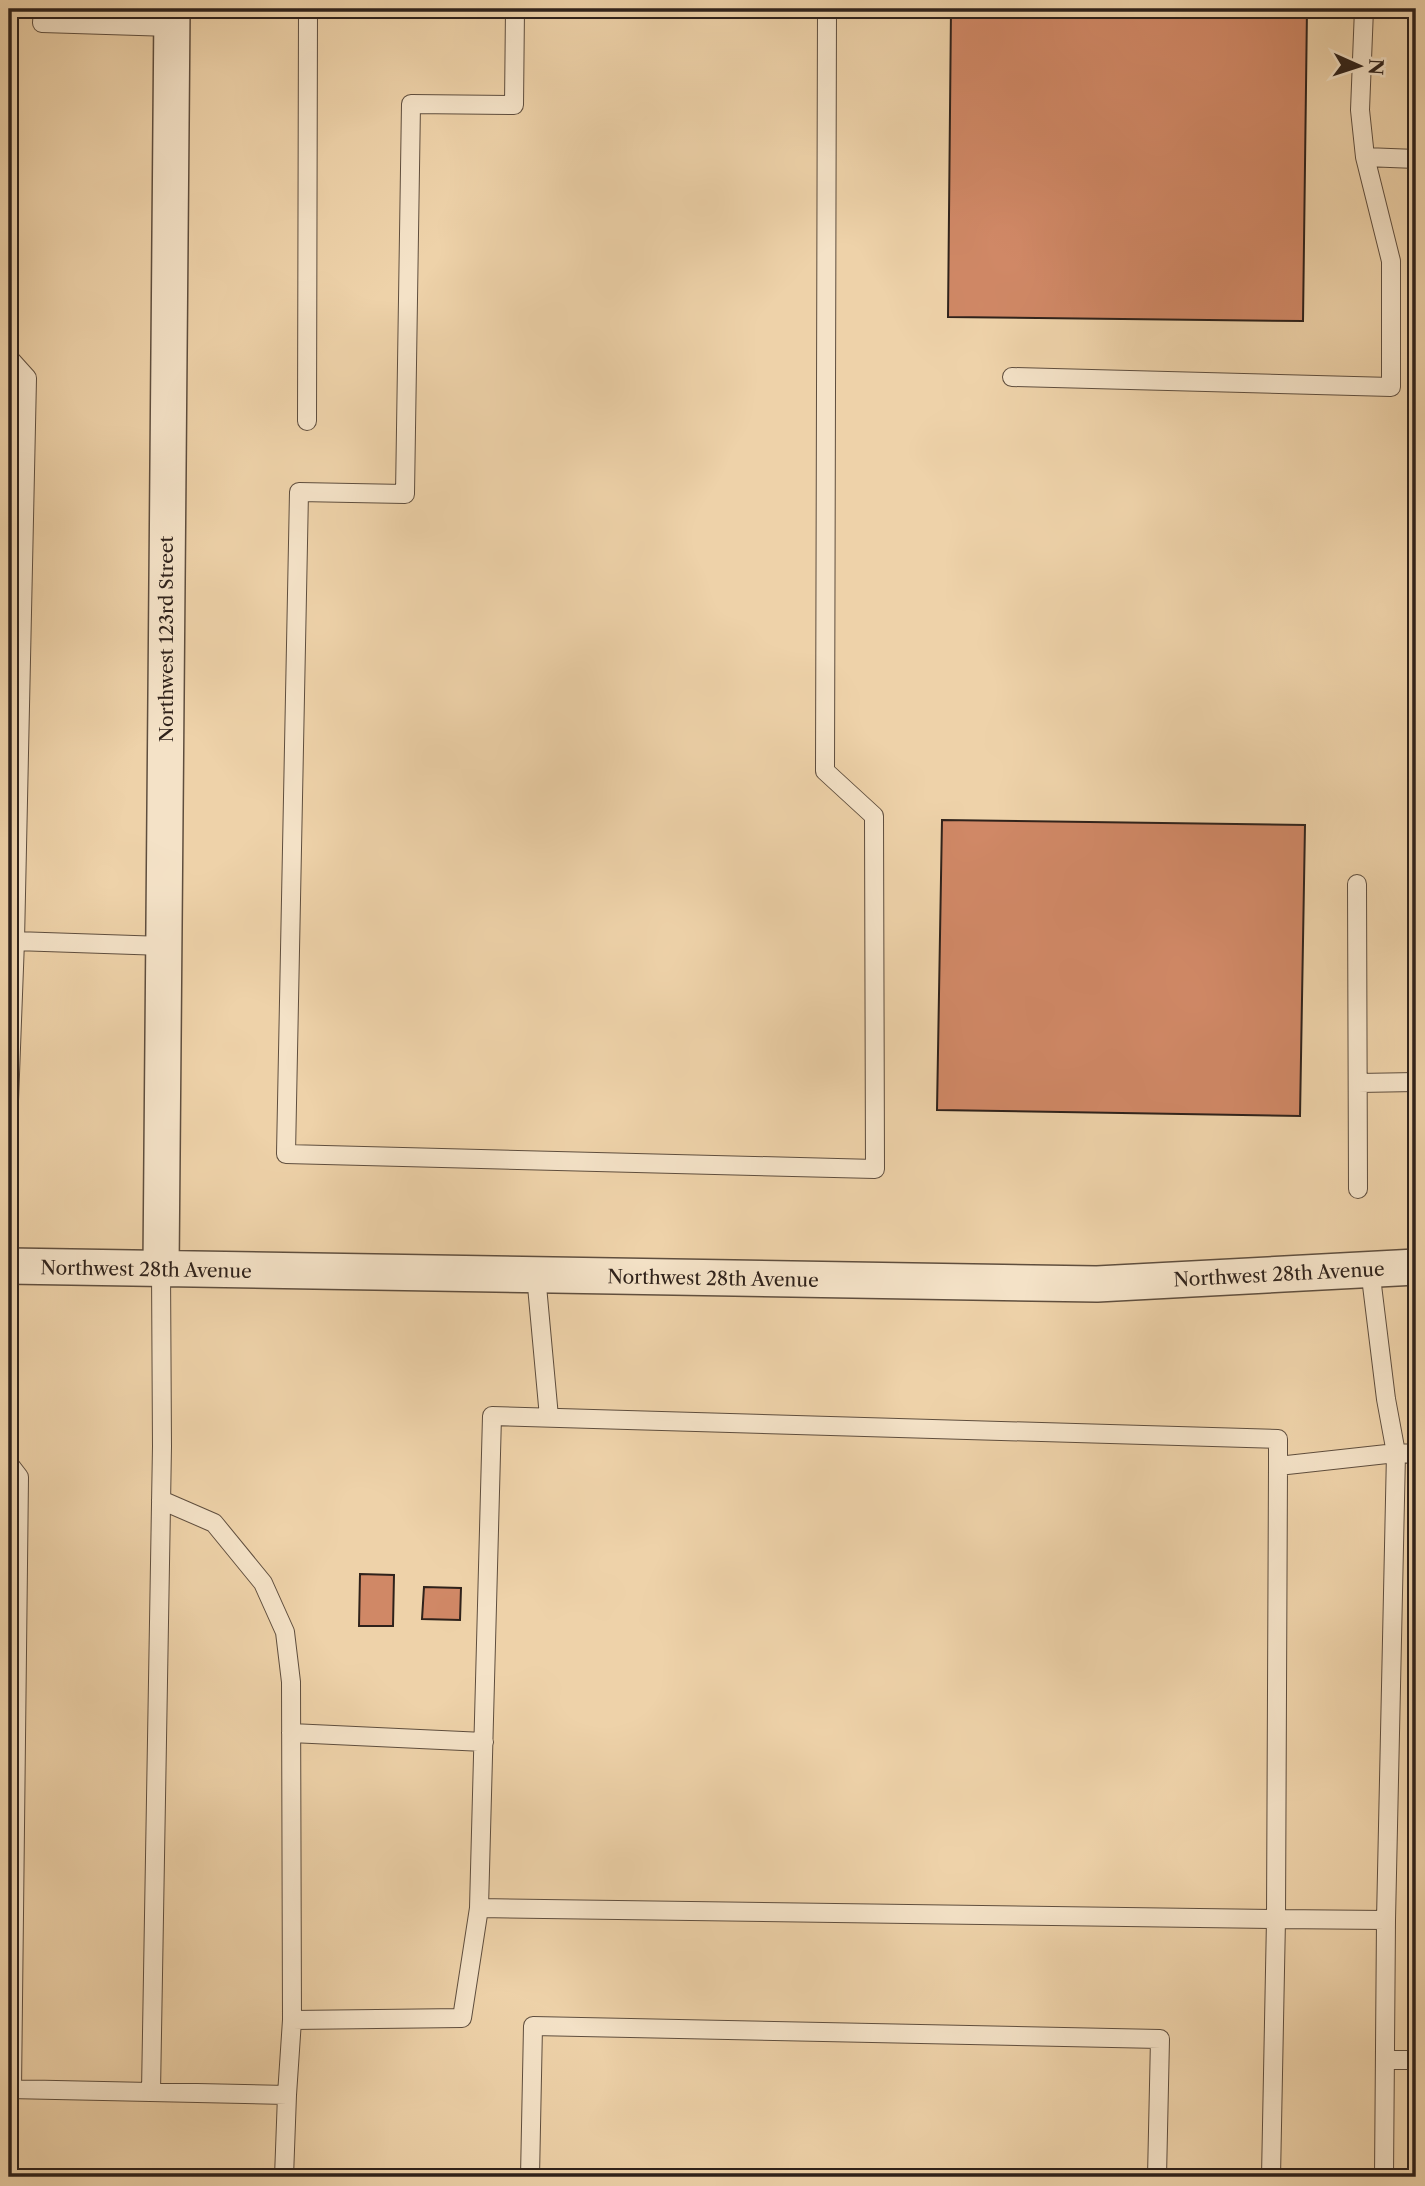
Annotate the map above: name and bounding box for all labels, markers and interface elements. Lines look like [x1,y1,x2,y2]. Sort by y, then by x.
north arrow [1324,32,1394,102]
text: N [1364,58,1387,76]
street label: Northwest 123rd Street [155,536,178,742]
street label: Northwest 28th Avenue [40,1256,252,1283]
street label: Northwest 28th Avenue [1173,1257,1385,1292]
street label: Northwest 28th Avenue [607,1265,819,1292]

